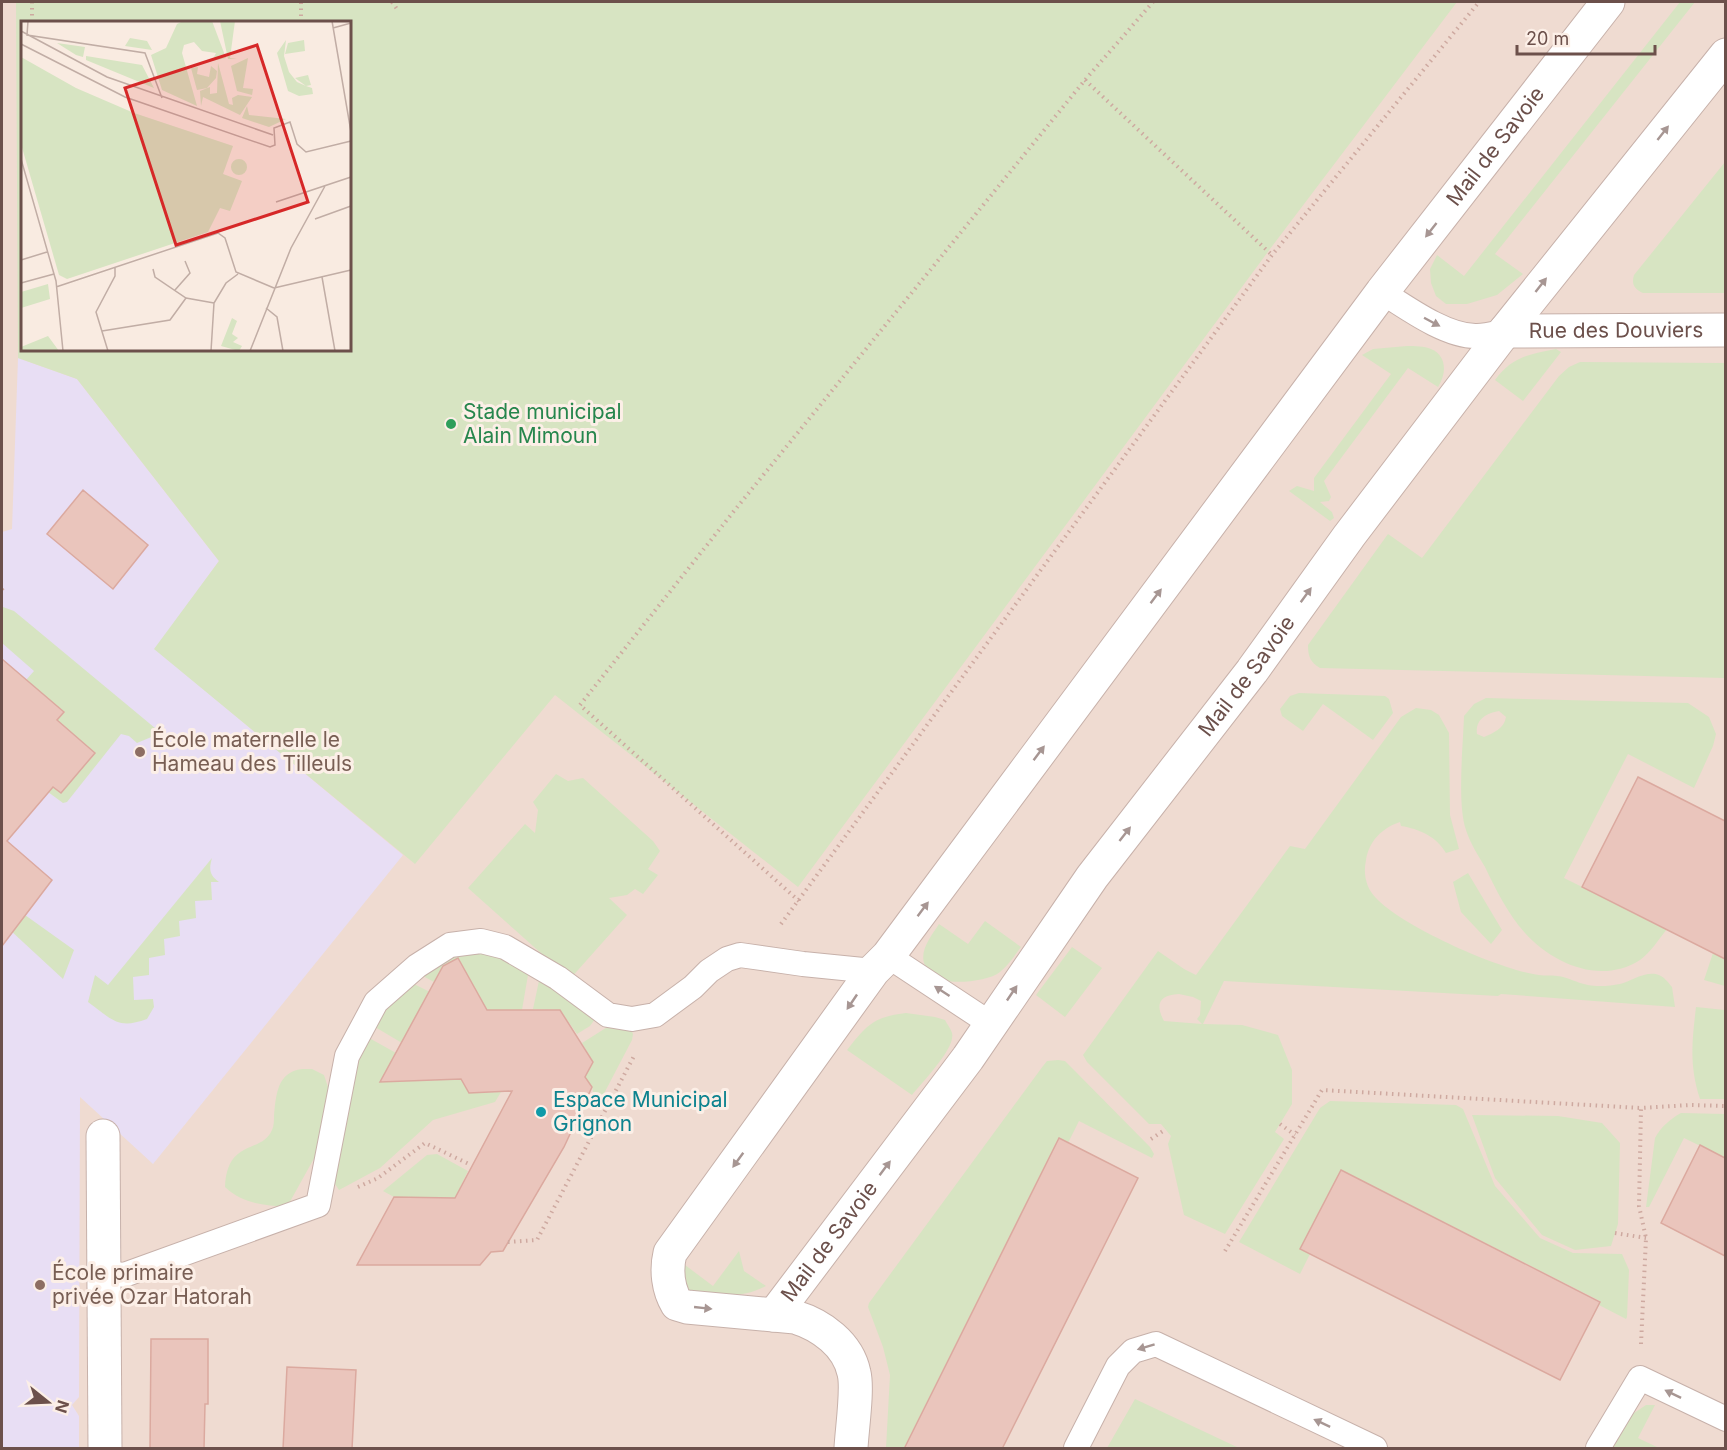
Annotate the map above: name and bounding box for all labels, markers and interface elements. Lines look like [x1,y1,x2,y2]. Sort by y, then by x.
scale bar [1517,18,1655,56]
inset map [21,21,351,351]
text: 20 m [1526,28,1569,49]
street label: Mail de Savoie [1441,81,1549,211]
one-way arrow [1656,125,1668,140]
one-way arrow [1424,222,1437,238]
one-way arrow [1535,277,1548,293]
one-way arrow [1424,317,1441,327]
street label: Rue des Douviers [1529,317,1703,343]
place label: Stade municipal Alain Mimoun [463,399,622,448]
marker: Stade municipal Alain Mimoun [444,417,458,431]
one-way arrow [1300,587,1312,603]
one-way arrow [1150,589,1162,605]
street label: Mail de Savoie [1193,611,1300,741]
place label: École maternelle le Hameau des Tilleuls [152,726,352,776]
marker: École maternelle le Hameau des Tilleuls [133,745,147,759]
one-way arrow [1033,745,1045,760]
one-way arrow [1119,826,1132,842]
one-way arrow [917,901,929,917]
one-way arrow [1006,985,1018,1001]
one-way arrow [934,986,950,997]
one-way arrow [847,994,858,1010]
place label: Espace Municipal Grignon [553,1087,728,1136]
marker: Espace Municipal Grignon [534,1105,548,1119]
one-way arrow [732,1151,744,1167]
one-way arrow [879,1160,891,1176]
street label: Mail de Savoie [776,1176,882,1306]
place label: École primaire privée Ozar Hatorah [52,1259,252,1309]
marker: École primaire privée Ozar Hatorah [33,1278,47,1292]
one-way arrow [694,1303,713,1313]
one-way arrow [1137,1343,1155,1352]
north arrow [18,1372,78,1432]
one-way arrow [1664,1389,1681,1399]
text: N [51,1398,74,1416]
one-way arrow [1314,1419,1331,1428]

